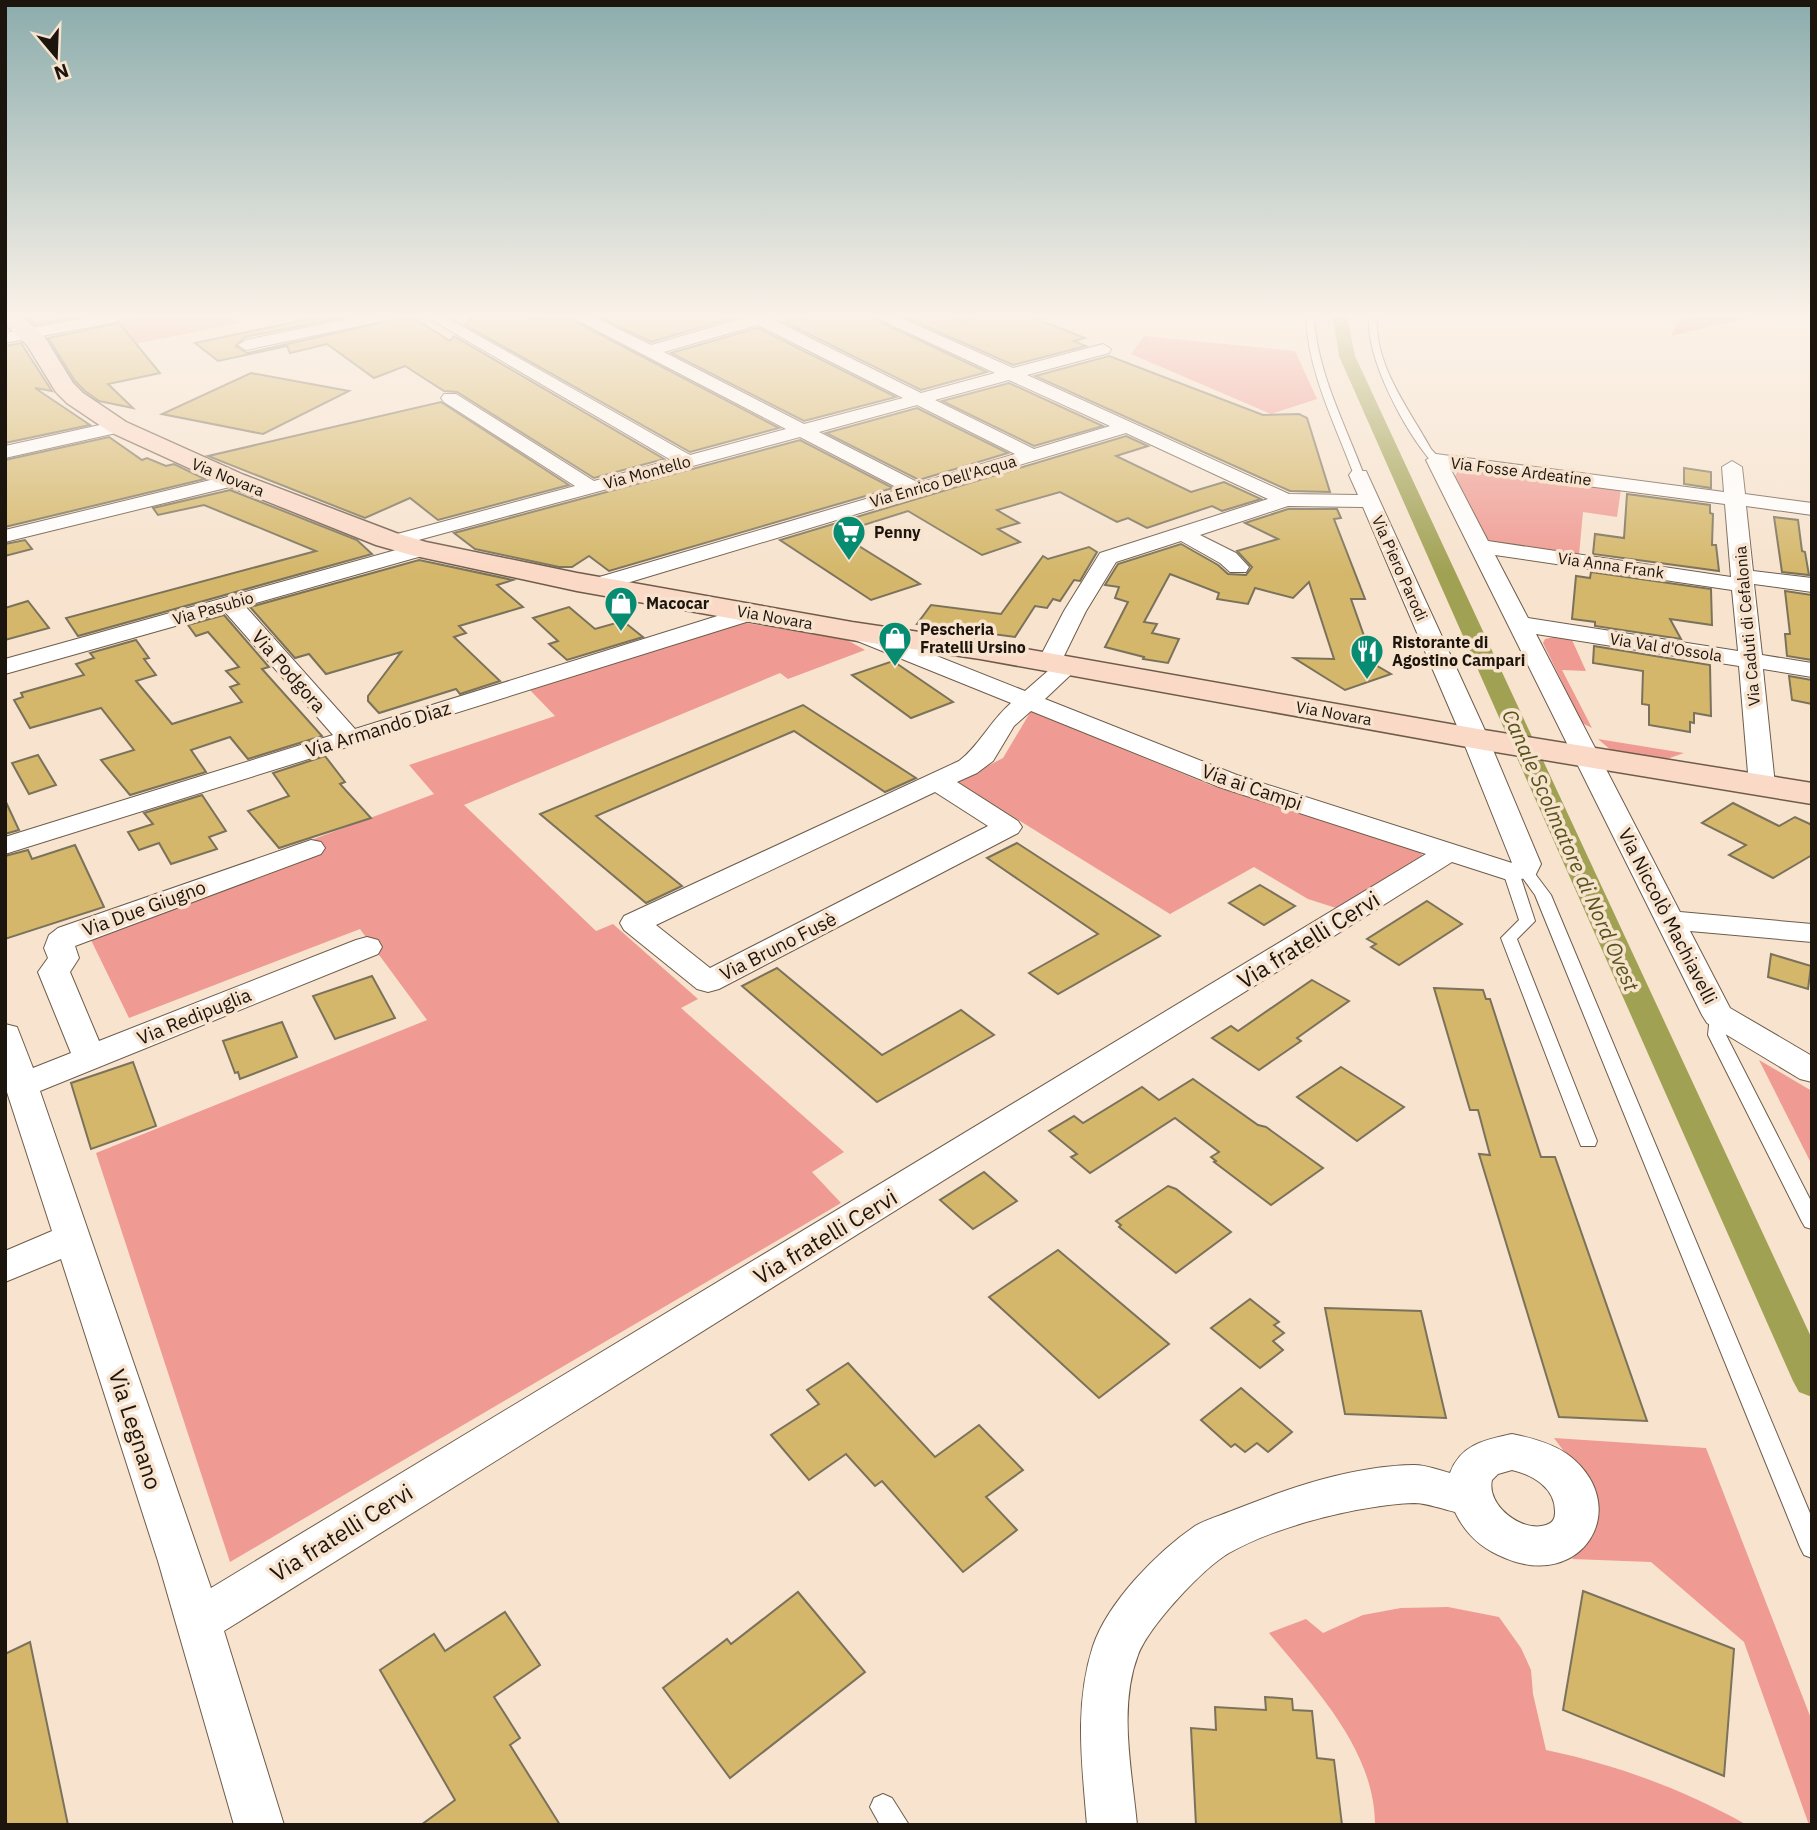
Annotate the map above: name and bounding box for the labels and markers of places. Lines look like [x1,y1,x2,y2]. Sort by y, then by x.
supermarket icon: Penny [830,513,868,562]
place label: Penny [874,522,921,542]
shop icon: Macocar [602,584,640,633]
place label: Macocar [646,593,710,613]
shop icon: Pescheria Fratelli Ursino [876,619,914,668]
place label: Pescheria Fratelli Ursino [920,619,1026,657]
restaurant icon: Ristorante di Agostino Campari [1348,632,1386,681]
place label: Ristorante di Agostino Campari [1392,632,1525,670]

